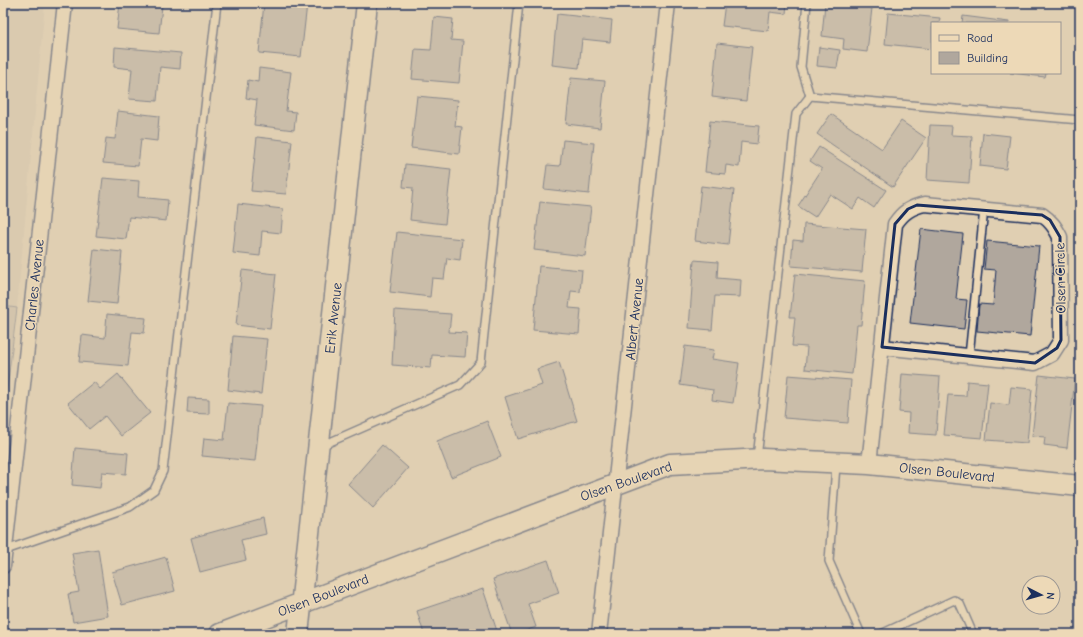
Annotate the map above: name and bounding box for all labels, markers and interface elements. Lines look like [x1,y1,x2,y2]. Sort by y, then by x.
legend [931,22,1061,74]
text: Road [967,31,993,45]
text: Building [967,51,1008,65]
street label: Charles Avenue [21,238,48,332]
street label: Olsen Circle [1051,242,1070,314]
street label: Albert Avenue [622,277,647,361]
street label: Erik Avenue [321,282,346,354]
street label: Olsen Boulevard [578,458,674,505]
street label: Olsen Boulevard [898,459,996,486]
street label: Olsen Boulevard [275,570,371,621]
north arrow [1021,575,1061,615]
text: N [1044,592,1057,600]

